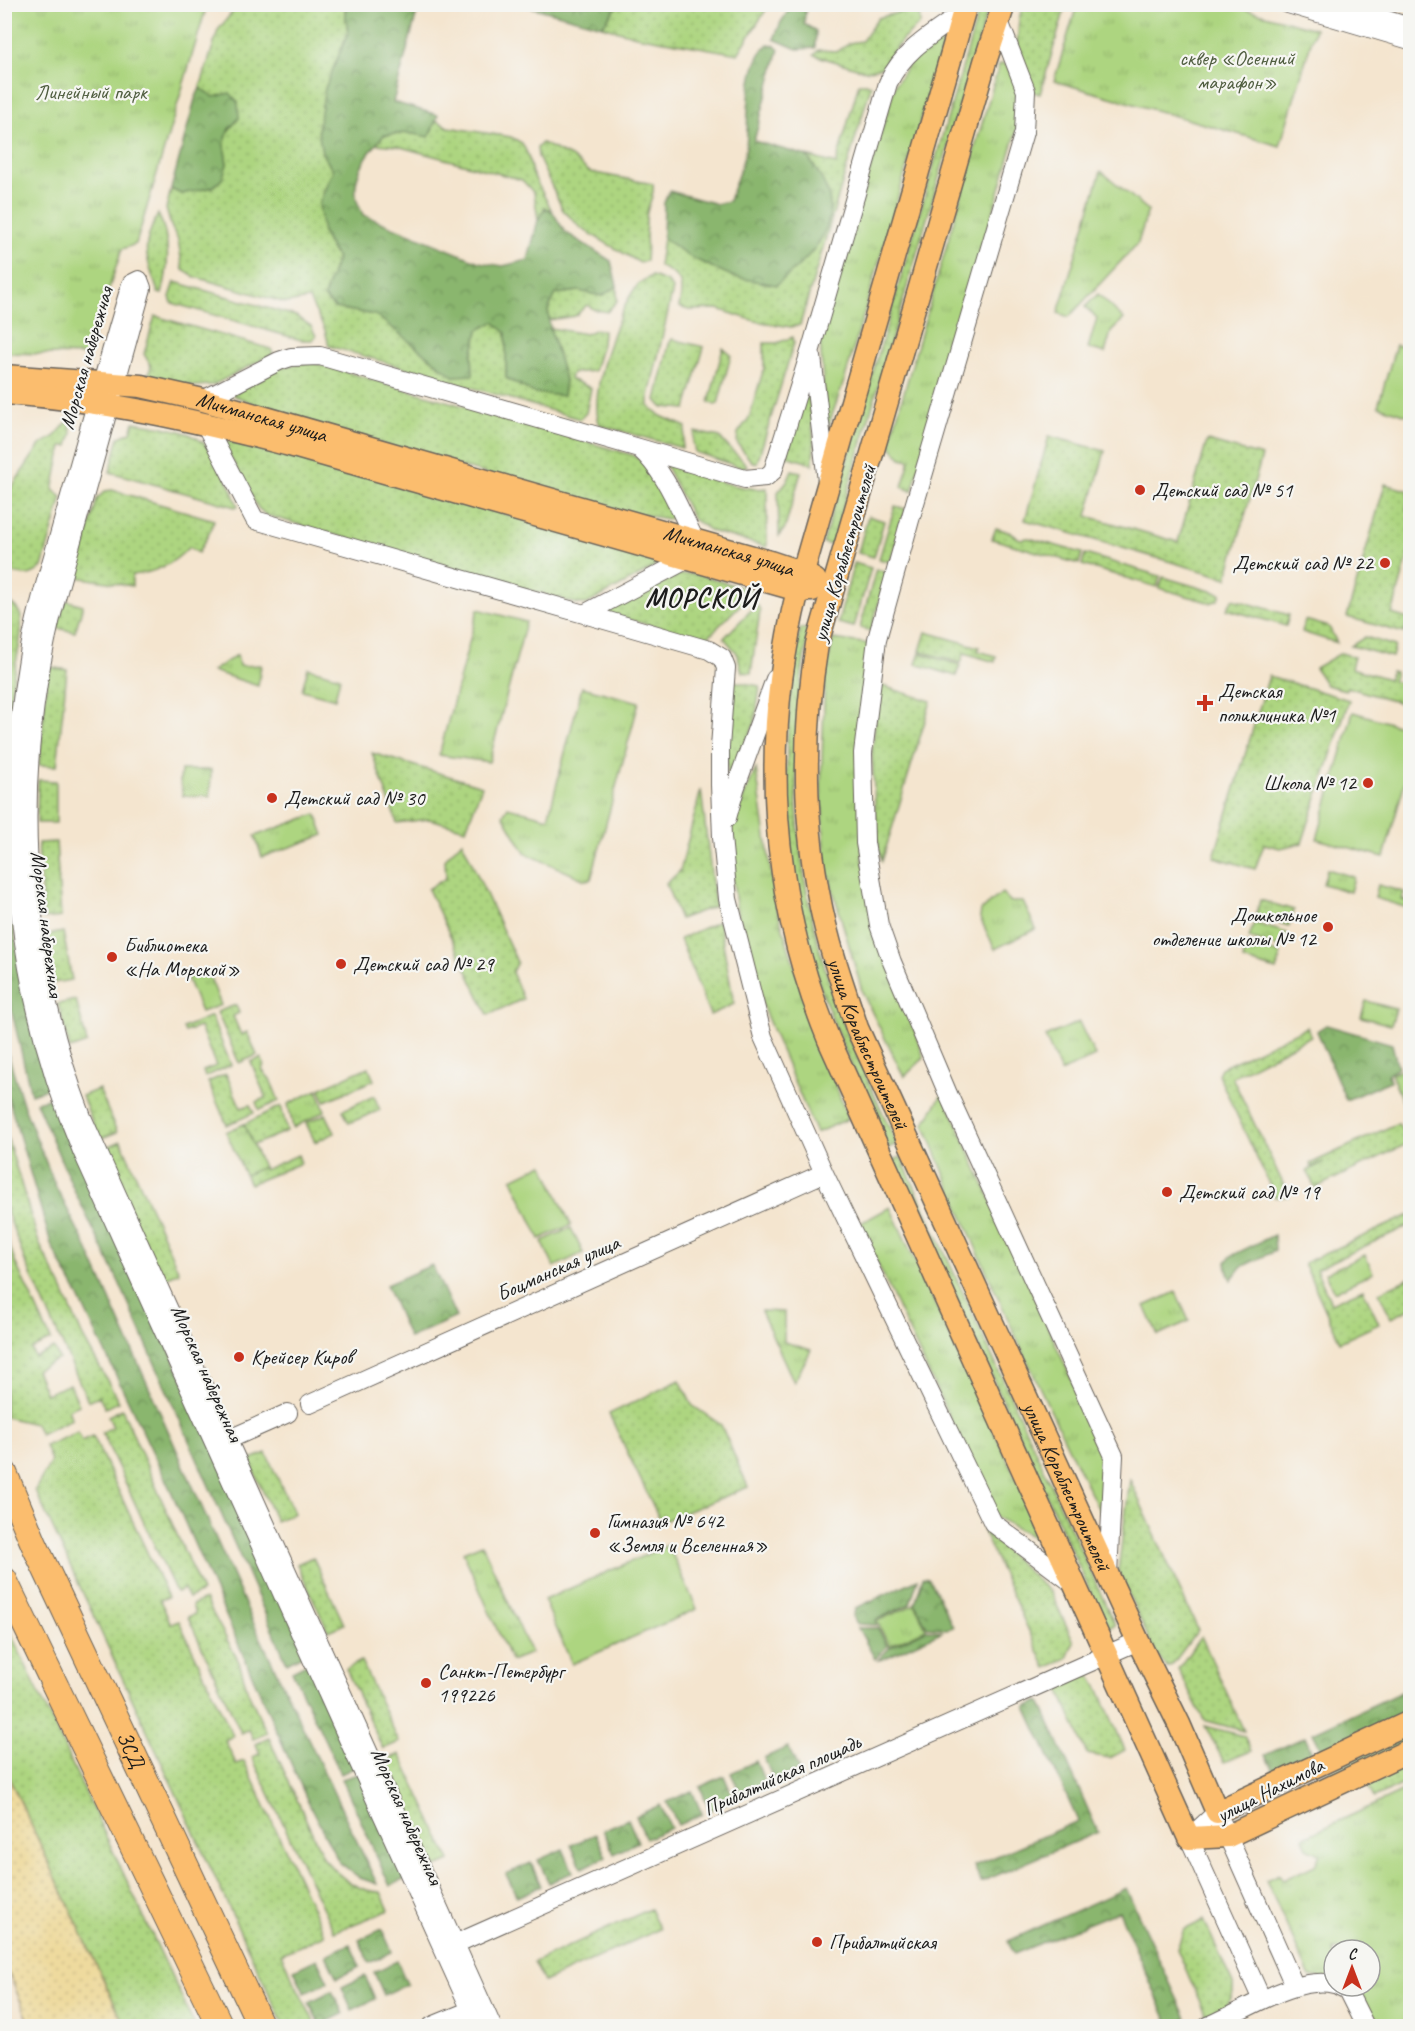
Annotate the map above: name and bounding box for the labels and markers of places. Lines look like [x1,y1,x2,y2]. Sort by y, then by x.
place label: Детский сад № 51 [1152,477,1294,503]
marker: Детский сад № 51 [1133,483,1147,497]
place label: Детский сад № 22 [1232,550,1375,576]
marker: Детский сад № 22 [1378,556,1392,570]
place label: Детская поликлиника №1 [1218,678,1337,728]
marker: Детская поликлиника №1 [1196,694,1214,712]
place label: Школа № 12 [1263,770,1358,796]
marker: Школа № 12 [1361,776,1375,790]
place label: Детский сад № 30 [284,785,426,811]
marker: Детский сад № 30 [265,791,279,805]
place label: Дошкольное отделение школы № 12 [1152,902,1318,952]
marker: Дошкольное отделение школы № 12 [1321,920,1335,934]
place label: Библиотека «На Морской» [124,932,240,982]
marker: Библиотека «На Морской» [105,950,119,964]
place label: Детский сад № 29 [353,951,495,977]
marker: Детский сад № 29 [334,957,348,971]
place label: Детский сад № 19 [1179,1179,1321,1205]
marker: Детский сад № 19 [1160,1185,1174,1199]
place label: Крейсер Киров [251,1344,357,1370]
marker: Крейсер Киров [232,1350,246,1364]
place label: Гимназия № 642 «Земля и Вселенная» [607,1508,768,1558]
marker: Гимназия № 642 «Земля и Вселенная» [588,1526,602,1540]
place label: Санкт-Петербург 199226 [438,1658,567,1708]
marker: Санкт-Петербург 199226 [419,1676,433,1690]
place label: Прибалтийская [829,1929,937,1955]
marker: Прибалтийская [810,1935,824,1949]

